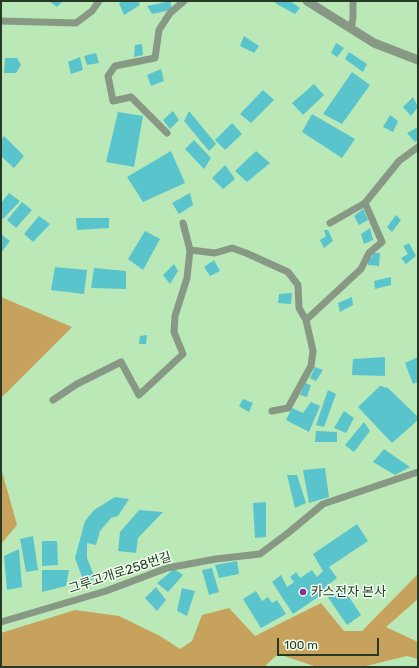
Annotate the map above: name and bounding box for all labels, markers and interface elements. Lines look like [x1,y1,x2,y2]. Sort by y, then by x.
street label: 그루고개로258번길 [67,549,173,597]
place label: 카스전자 본사 [311,584,386,600]
marker: 카스전자 본사 [298,587,308,597]
scale bar [279,630,381,656]
text: 100 m [284,638,318,652]

